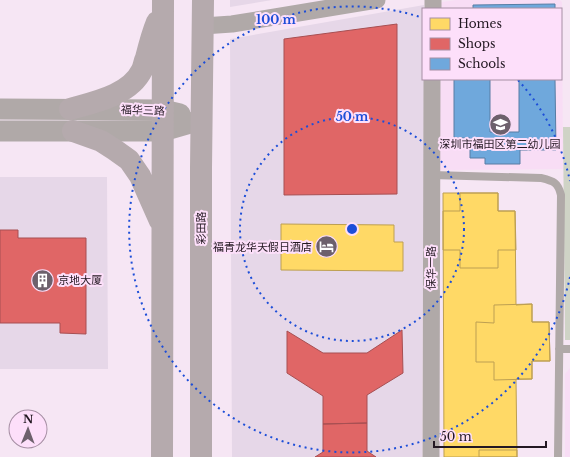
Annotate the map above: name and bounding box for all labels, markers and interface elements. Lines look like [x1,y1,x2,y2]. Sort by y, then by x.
legend [422,8,562,80]
text: 100 m [256,12,297,27]
text: Homes [458,16,502,31]
text: Shops [458,36,495,51]
text: Schools [458,56,505,71]
street label: 福华三路 [121,102,165,118]
text: 50 m [336,109,369,124]
school or university icon: 深圳市福田区第二幼儿园 [487,111,513,137]
place label: 深圳市福田区第二幼儿园 [440,137,561,151]
street label: 彩田路 [194,212,208,245]
centre of rings [345,222,359,236]
hotel icon: 福青龙华天假日酒店 [314,234,340,260]
place label: 福青龙华天假日酒店 [213,240,312,254]
street label: 保华一路 [424,246,438,290]
building icon: 京地大厦 [30,267,56,293]
place label: 京地大厦 [58,273,102,287]
north arrow [8,409,48,449]
text: N [23,412,34,426]
scale bar [434,423,546,449]
text: 50 m [440,429,472,444]

